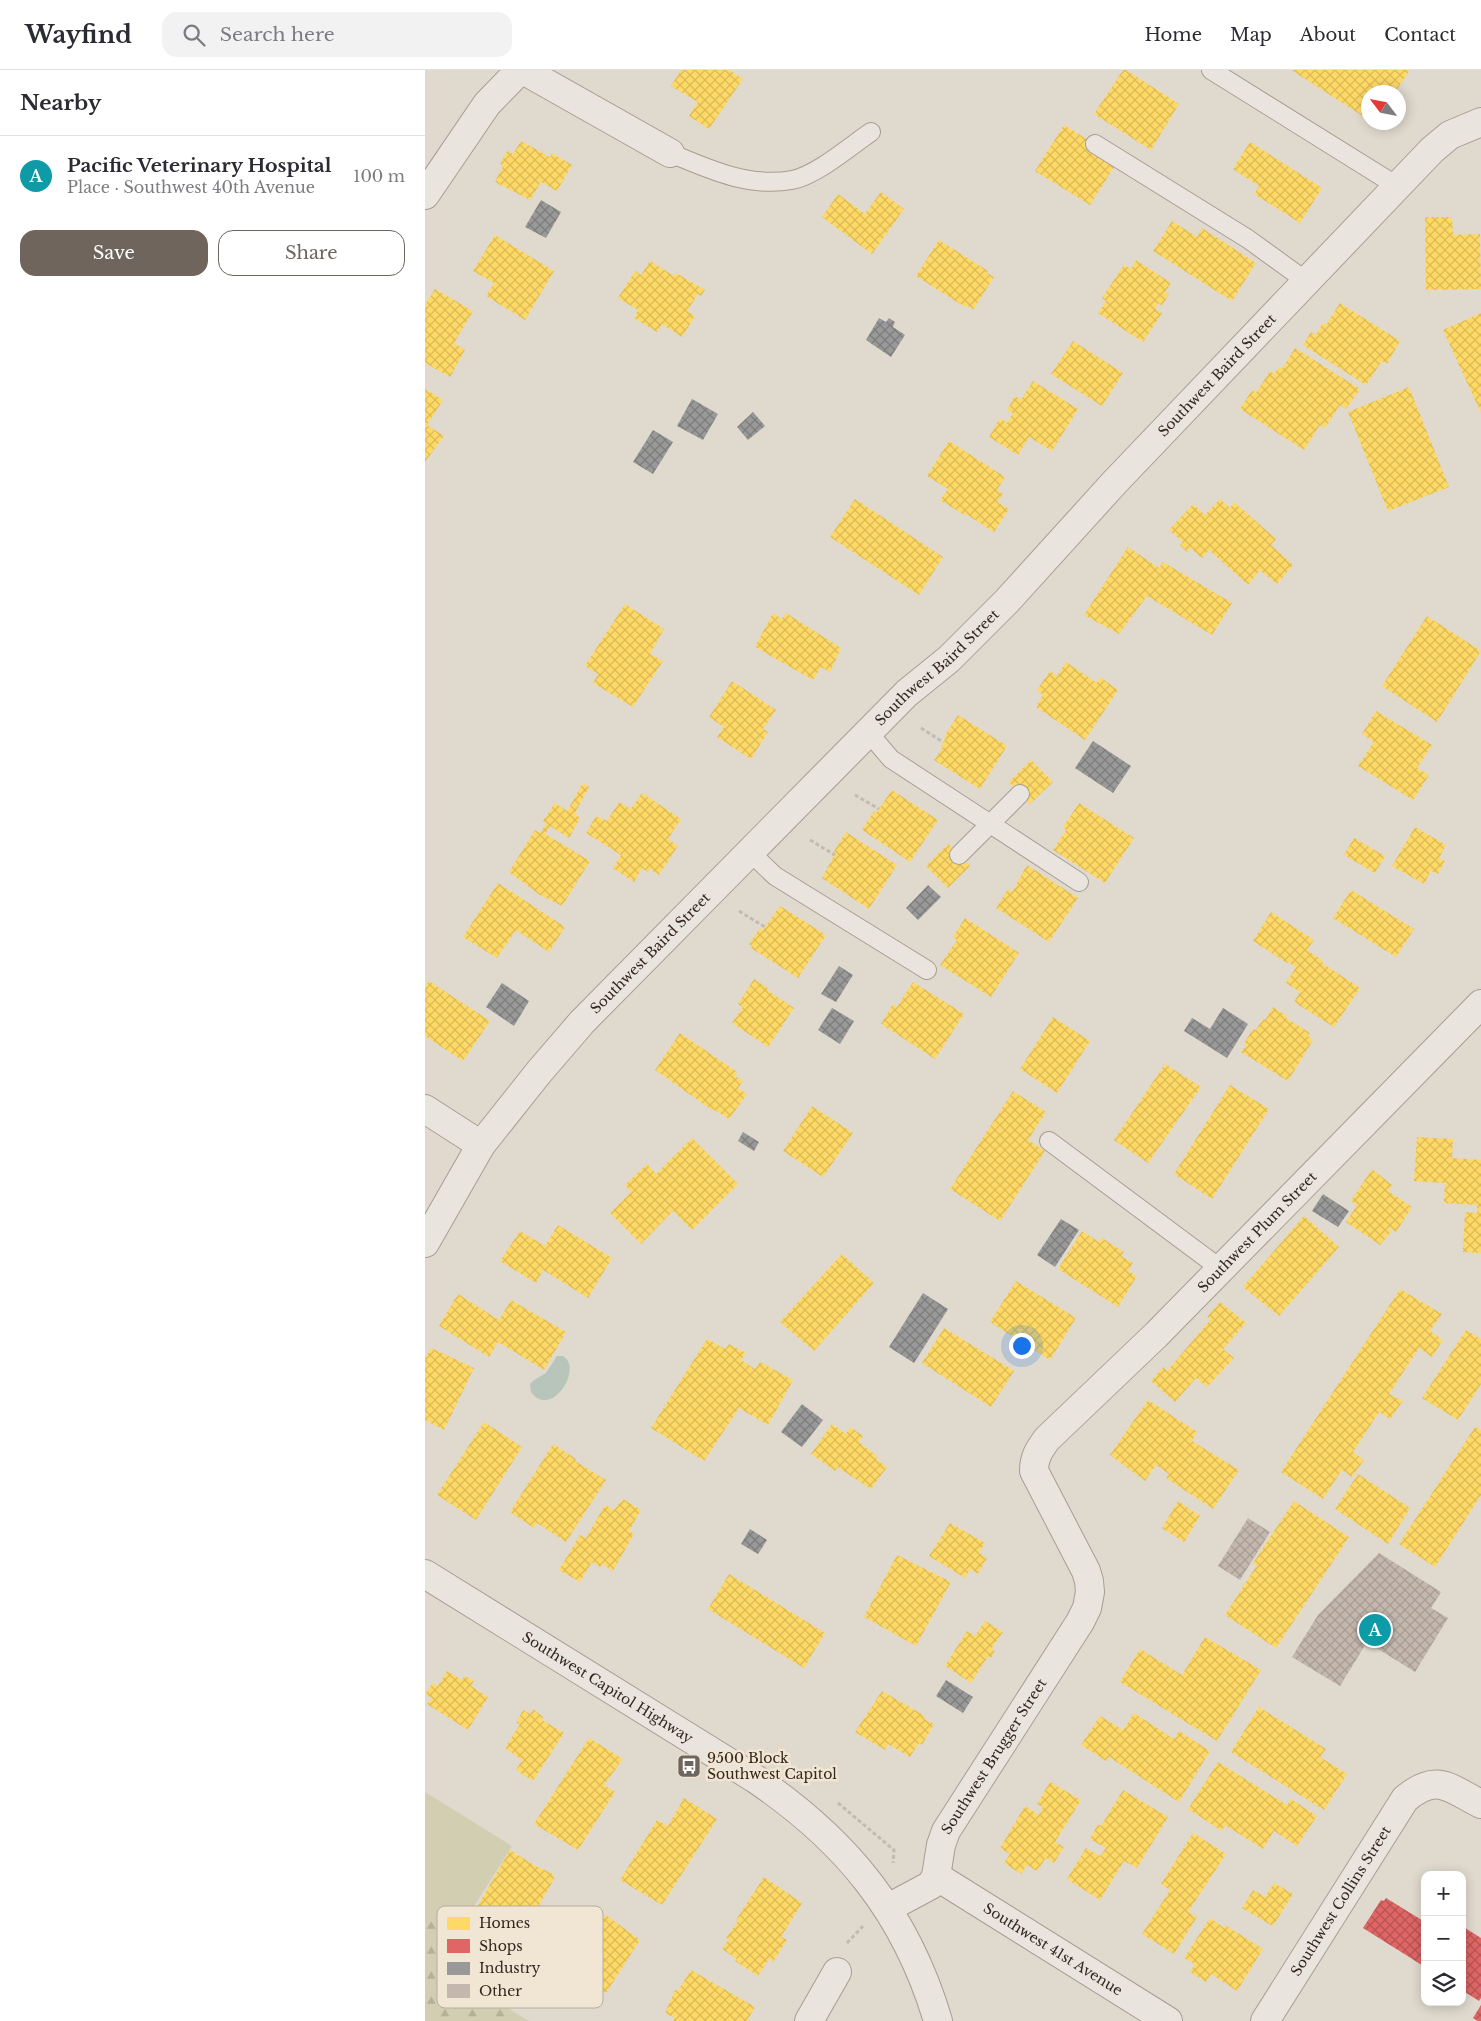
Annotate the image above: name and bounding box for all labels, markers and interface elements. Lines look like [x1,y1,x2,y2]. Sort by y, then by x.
search box [162,12,512,57]
text: Wayfind [25,20,132,49]
icon: search [180,21,208,49]
text: Search here [220,23,335,46]
text: Home [1144,24,1202,46]
text: Map [1230,24,1272,46]
text: About [1300,24,1356,46]
text: Contact [1384,24,1456,46]
north arrow [1361,85,1406,130]
text: Nearby [20,90,101,116]
text: Pacific Veterinary Hospital [67,154,331,177]
text: A [30,166,42,186]
text: 100 m [353,166,405,186]
text: Place · Southwest 40th Avenue [67,177,315,197]
button: Save [20,230,208,276]
button: Share [218,230,405,276]
street label: Southwest Baird Street [1154,309,1280,440]
street label: Southwest Baird Street [871,605,1003,729]
street label: Southwest Baird Street [586,888,714,1017]
street label: Southwest Plum Street [1194,1167,1321,1296]
your location [1009,1333,1035,1359]
pin: A [1359,1611,1391,1649]
street label: Southwest Capitol Highway [519,1628,697,1747]
street label: Southwest Brugger Street [937,1674,1051,1838]
place label: 9500 Block Southwest Capitol [707,1749,837,1783]
bus stop icon: 9500 Block Southwest Capitol [676,1753,702,1779]
street label: Southwest Collins Street [1287,1822,1395,1979]
map controls [1421,1871,1466,2006]
button: + [1421,1871,1466,1916]
street label: Southwest 41st Avenue [980,1899,1126,1999]
legend [437,1906,603,2008]
text: Homes [479,1914,530,1932]
button: − [1421,1916,1466,1961]
text: Shops [479,1937,523,1955]
text: Industry [479,1959,541,1977]
button: layers [1421,1961,1466,2006]
text: Other [479,1982,522,2000]

